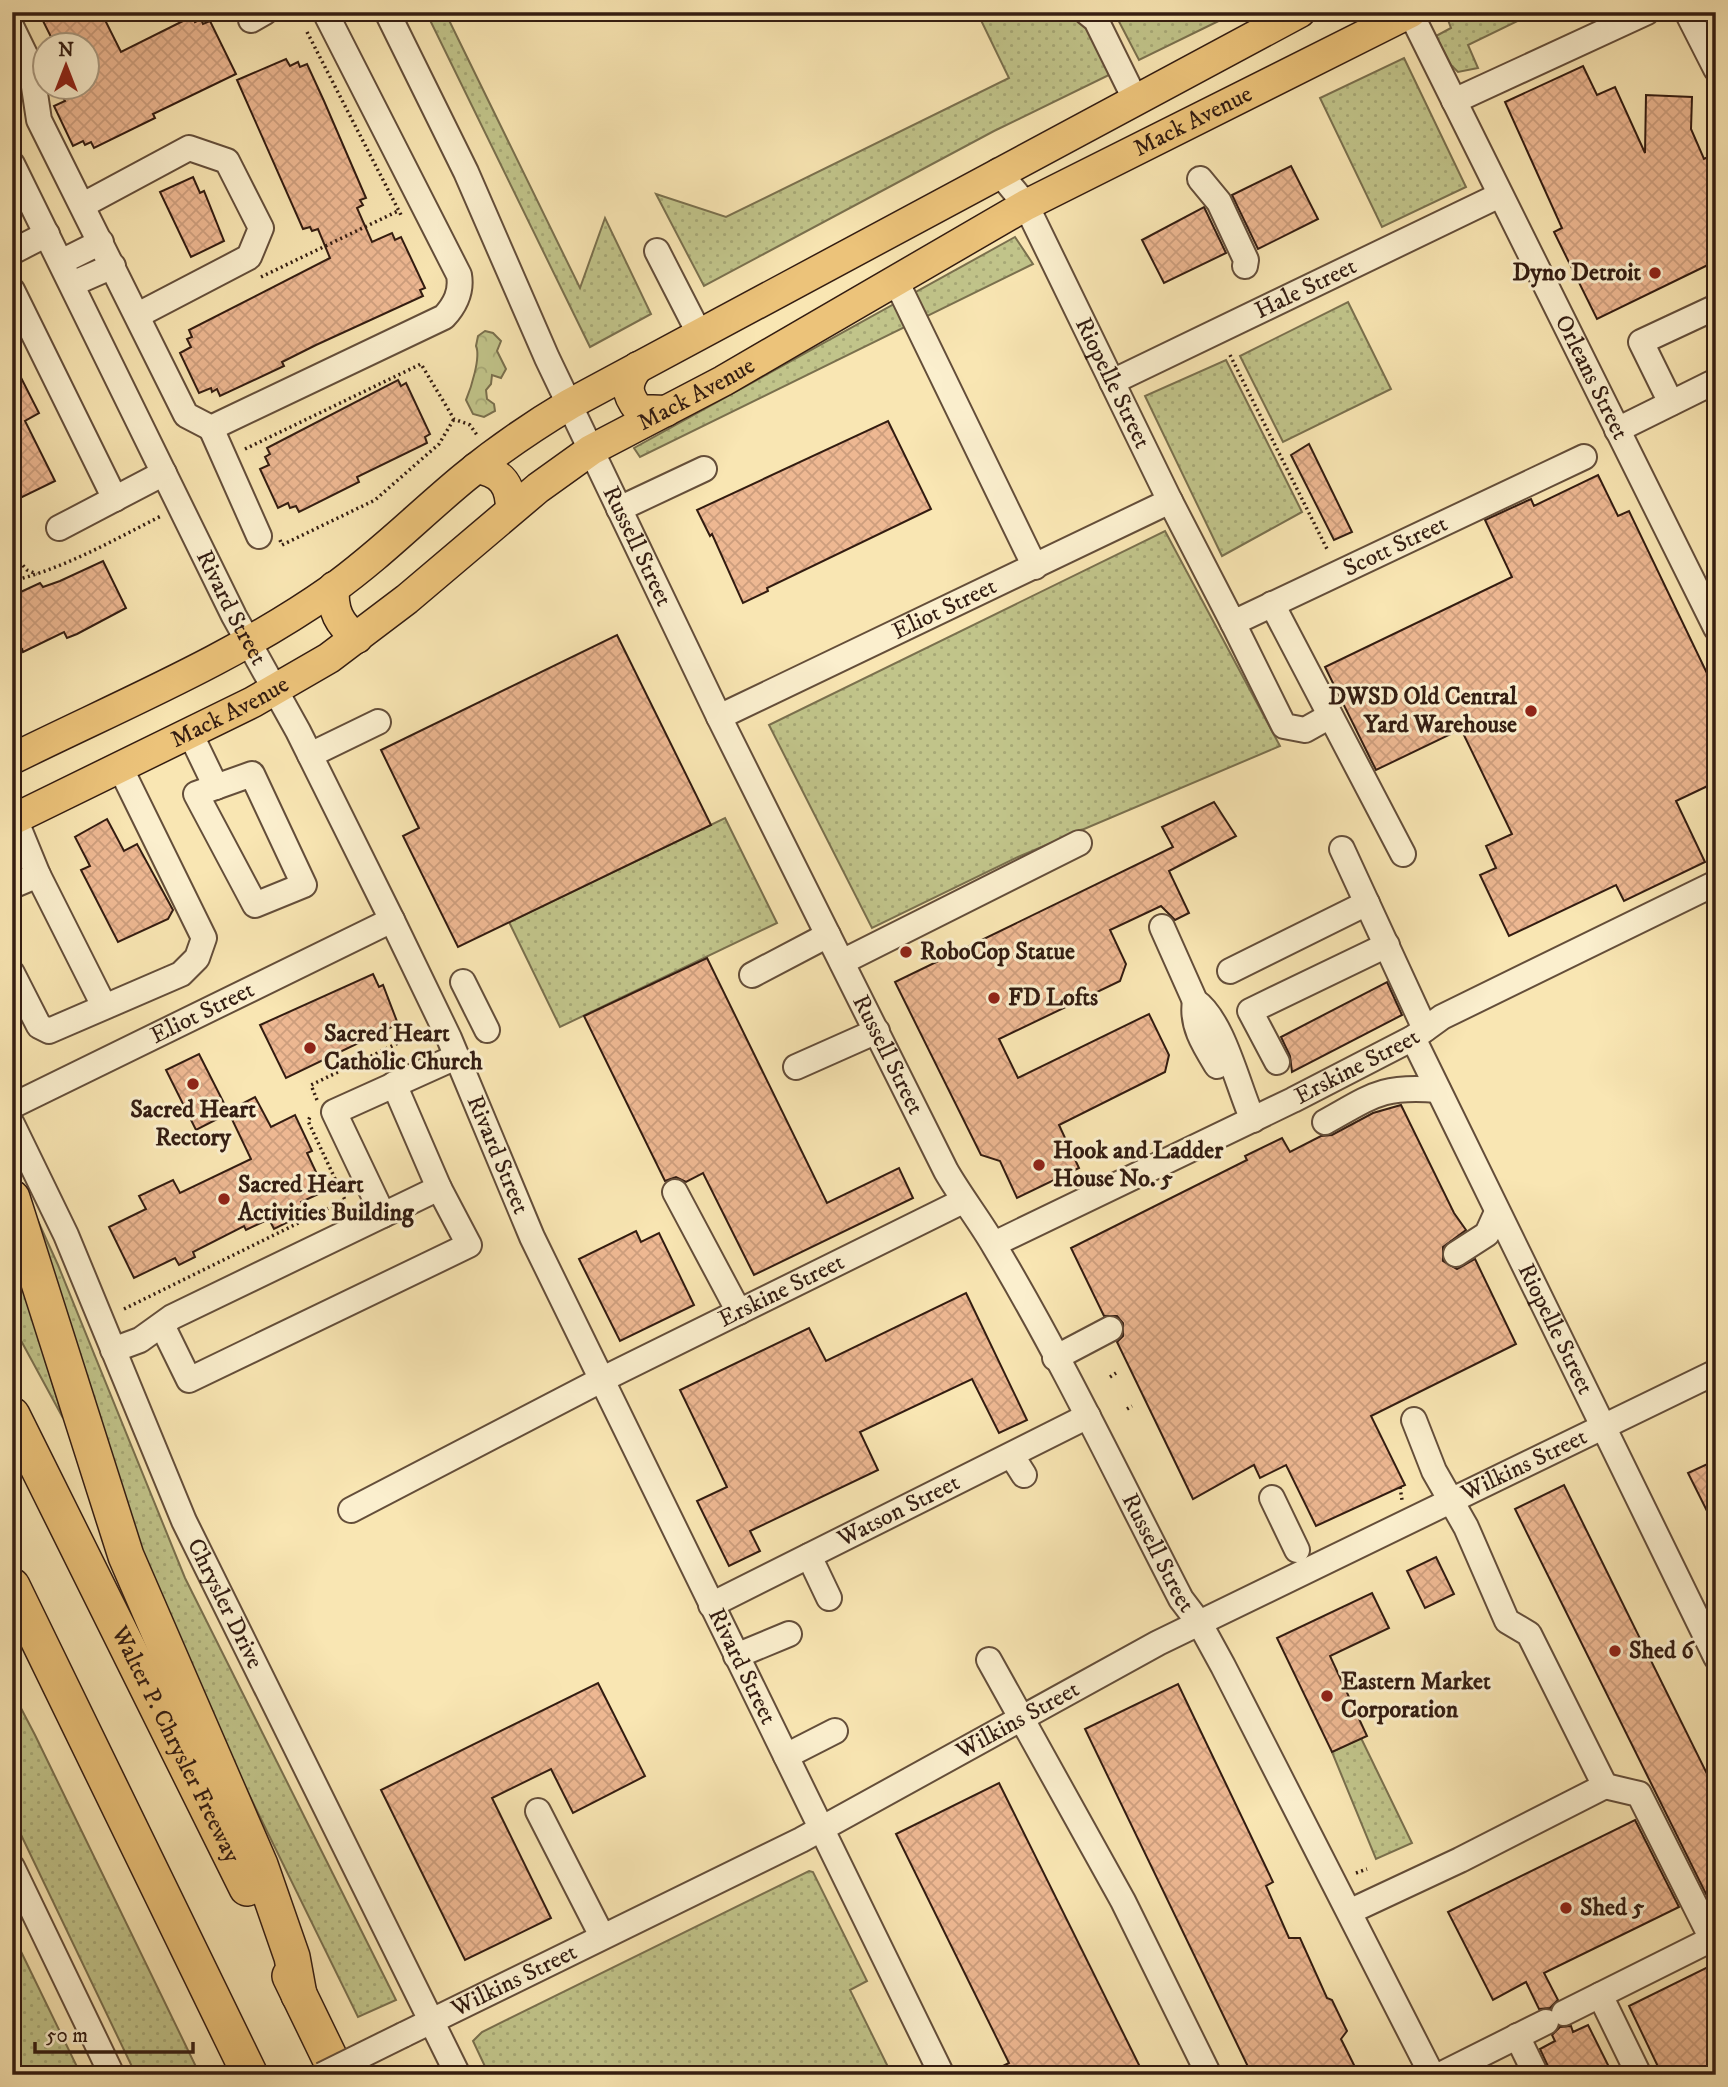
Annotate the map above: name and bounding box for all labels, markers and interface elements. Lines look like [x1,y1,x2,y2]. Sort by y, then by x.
north arrow [32,32,102,102]
text: N [58,39,74,62]
street label: Mack Avenue [1129,79,1257,164]
street label: Hale Street [1250,251,1362,326]
place label: Dyno Detroit [1513,258,1641,288]
marker: Dyno Detroit [1647,265,1663,281]
street label: Orleans Street [1548,310,1635,445]
street label: Riopelle Street [1068,313,1157,454]
street label: Mack Avenue [633,351,760,438]
street label: Russell Street [596,481,679,612]
street label: Scott Street [1338,509,1453,584]
street label: Rivard Street [189,545,274,671]
street label: Eliot Street [888,571,1002,647]
street label: Mack Avenue [166,669,294,755]
place label: DWSD Old Central Yard Warehouse [1328,682,1518,740]
marker: DWSD Old Central Yard Warehouse [1523,703,1539,719]
place label: RoboCop Statue [920,937,1075,967]
marker: RoboCop Statue [898,944,914,960]
street label: Eliot Street [146,975,259,1051]
place label: FD Lofts [1008,983,1098,1013]
street label: Russell Street [845,990,930,1120]
marker: FD Lofts [986,990,1002,1006]
place label: Sacred Heart Catholic Church [324,1019,483,1077]
street label: Erskine Street [1290,1023,1426,1112]
marker: Sacred Heart Catholic Church [302,1040,318,1056]
marker: Sacred Heart Rectory [185,1076,201,1092]
street label: Rivard Street [460,1091,536,1219]
place label: Sacred Heart Rectory [130,1095,256,1153]
place label: Hook and Ladder House No. 5 [1053,1136,1224,1194]
marker: Hook and Ladder House No. 5 [1031,1157,1047,1173]
place label: Sacred Heart Activities Building [237,1170,415,1228]
marker: Sacred Heart Activities Building [216,1191,232,1207]
street label: Erskine Street [714,1247,849,1334]
street label: Riopelle Street [1511,1259,1600,1400]
street label: Wilkins Street [1456,1422,1592,1509]
street label: Watson Street [832,1468,965,1554]
street label: Russell Street [1115,1488,1201,1619]
street label: Chrysler Drive [180,1534,270,1674]
street label: Rivard Street [701,1603,783,1730]
street label: Walter P. Chrysler Freeway [104,1620,247,1868]
place label: Shed 6 [1629,1636,1695,1666]
marker: Shed 6 [1607,1643,1623,1659]
place label: Eastern Market Corporation [1341,1667,1491,1725]
street label: Wilkins Street [950,1674,1085,1767]
marker: Eastern Market Corporation [1319,1688,1335,1704]
place label: Shed 5 [1580,1893,1644,1923]
marker: Shed 5 [1558,1900,1574,1916]
street label: Wilkins Street [446,1937,582,2024]
scale bar [35,2010,192,2054]
text: 50 m [46,2023,88,2049]

